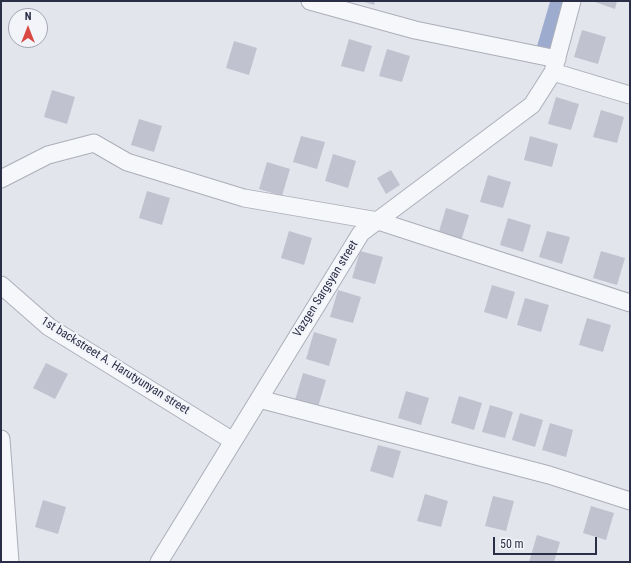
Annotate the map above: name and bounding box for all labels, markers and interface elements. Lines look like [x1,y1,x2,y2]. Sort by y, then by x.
north arrow [8,8,48,48]
text: N [25,10,31,23]
street label: Vazgen Sargsyan street [290,238,362,340]
street label: 1st backstreet A. Harutyunyan street [38,314,192,418]
scale bar [495,529,599,555]
text: 50 m [500,537,524,551]

